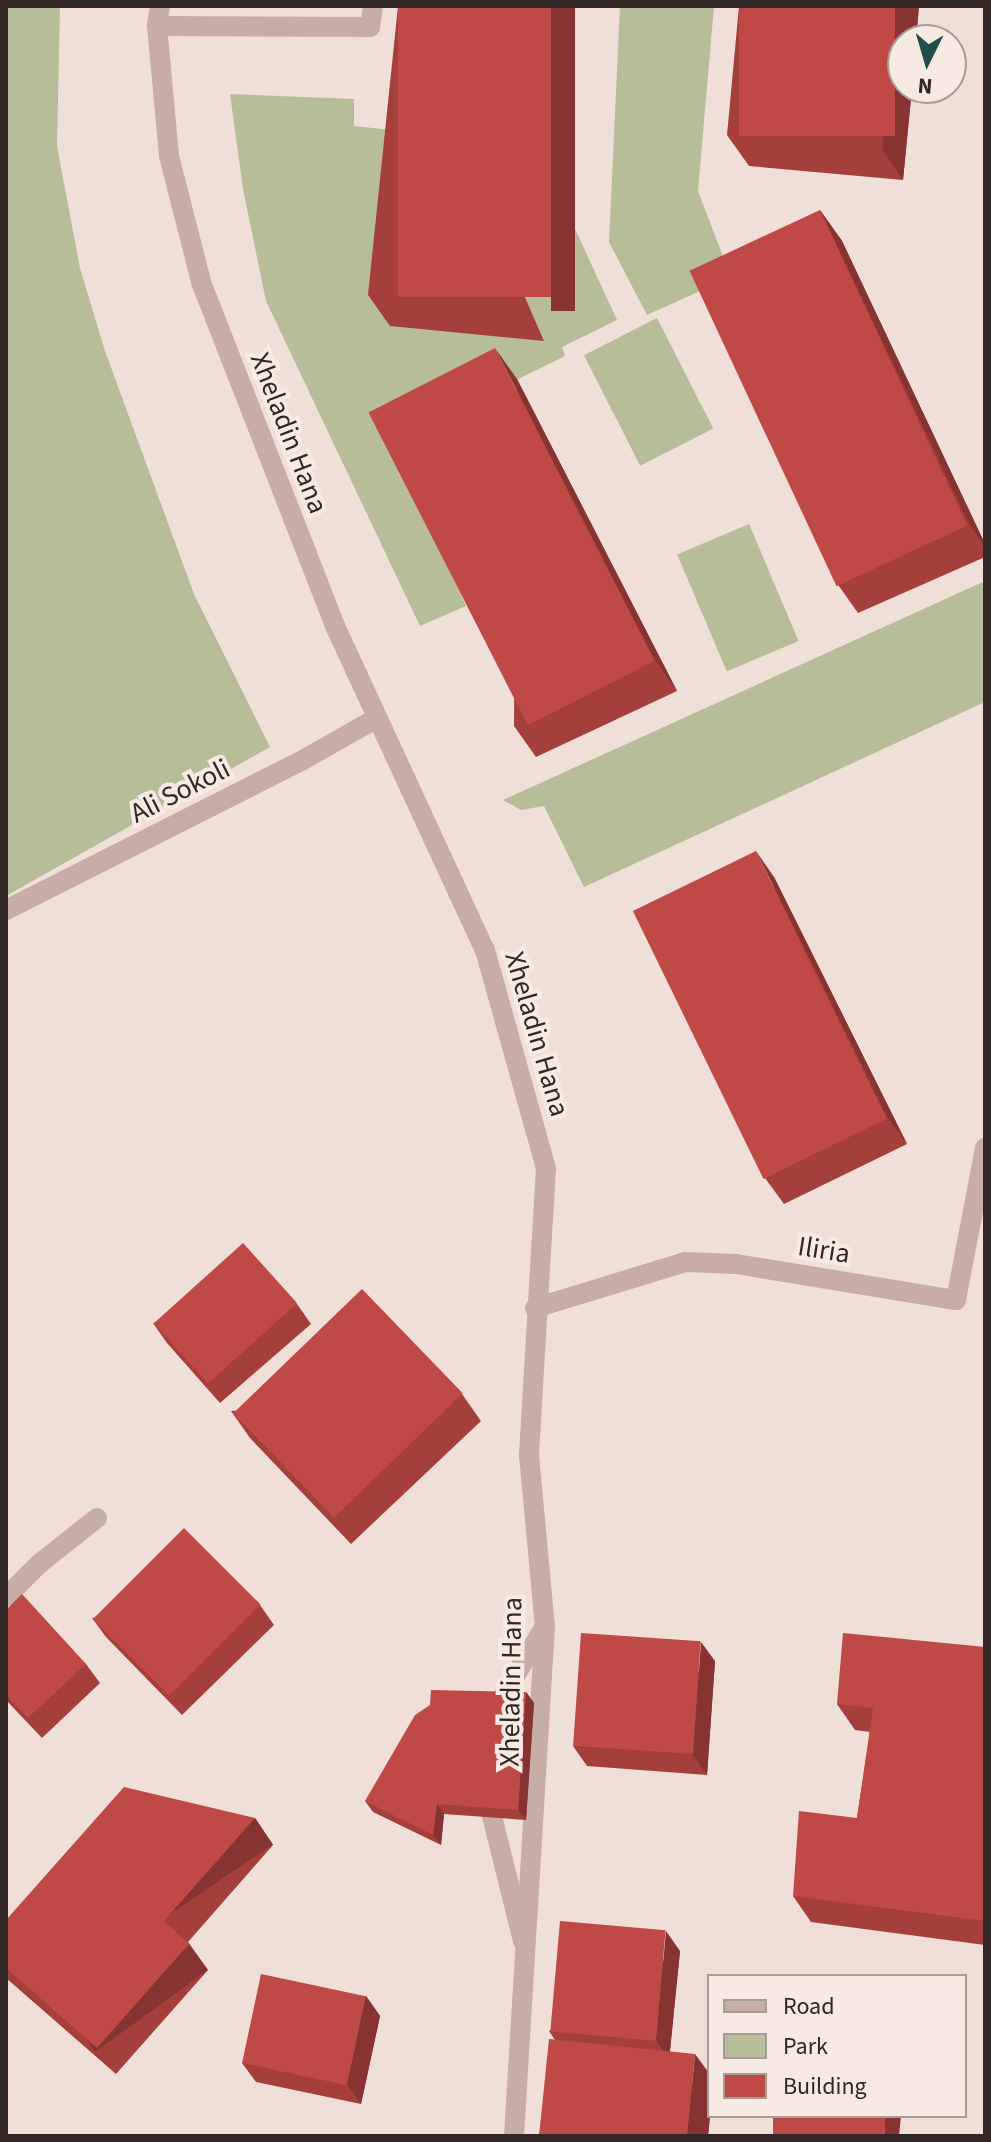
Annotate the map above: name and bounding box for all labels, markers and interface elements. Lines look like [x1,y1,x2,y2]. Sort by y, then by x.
north arrow [887,24,967,104]
text: N [916,69,934,102]
street label: Xheladin Hana [243,348,335,518]
street label: Ali Sokoli [124,752,236,830]
street label: Xheladin Hana [497,948,577,1120]
street label: Iliria [796,1229,852,1271]
street label: Xheladin Hana [493,1597,529,1767]
legend [707,1974,967,2118]
text: Road [783,1989,835,2024]
text: Park [783,2029,828,2064]
text: Building [783,2069,867,2104]

